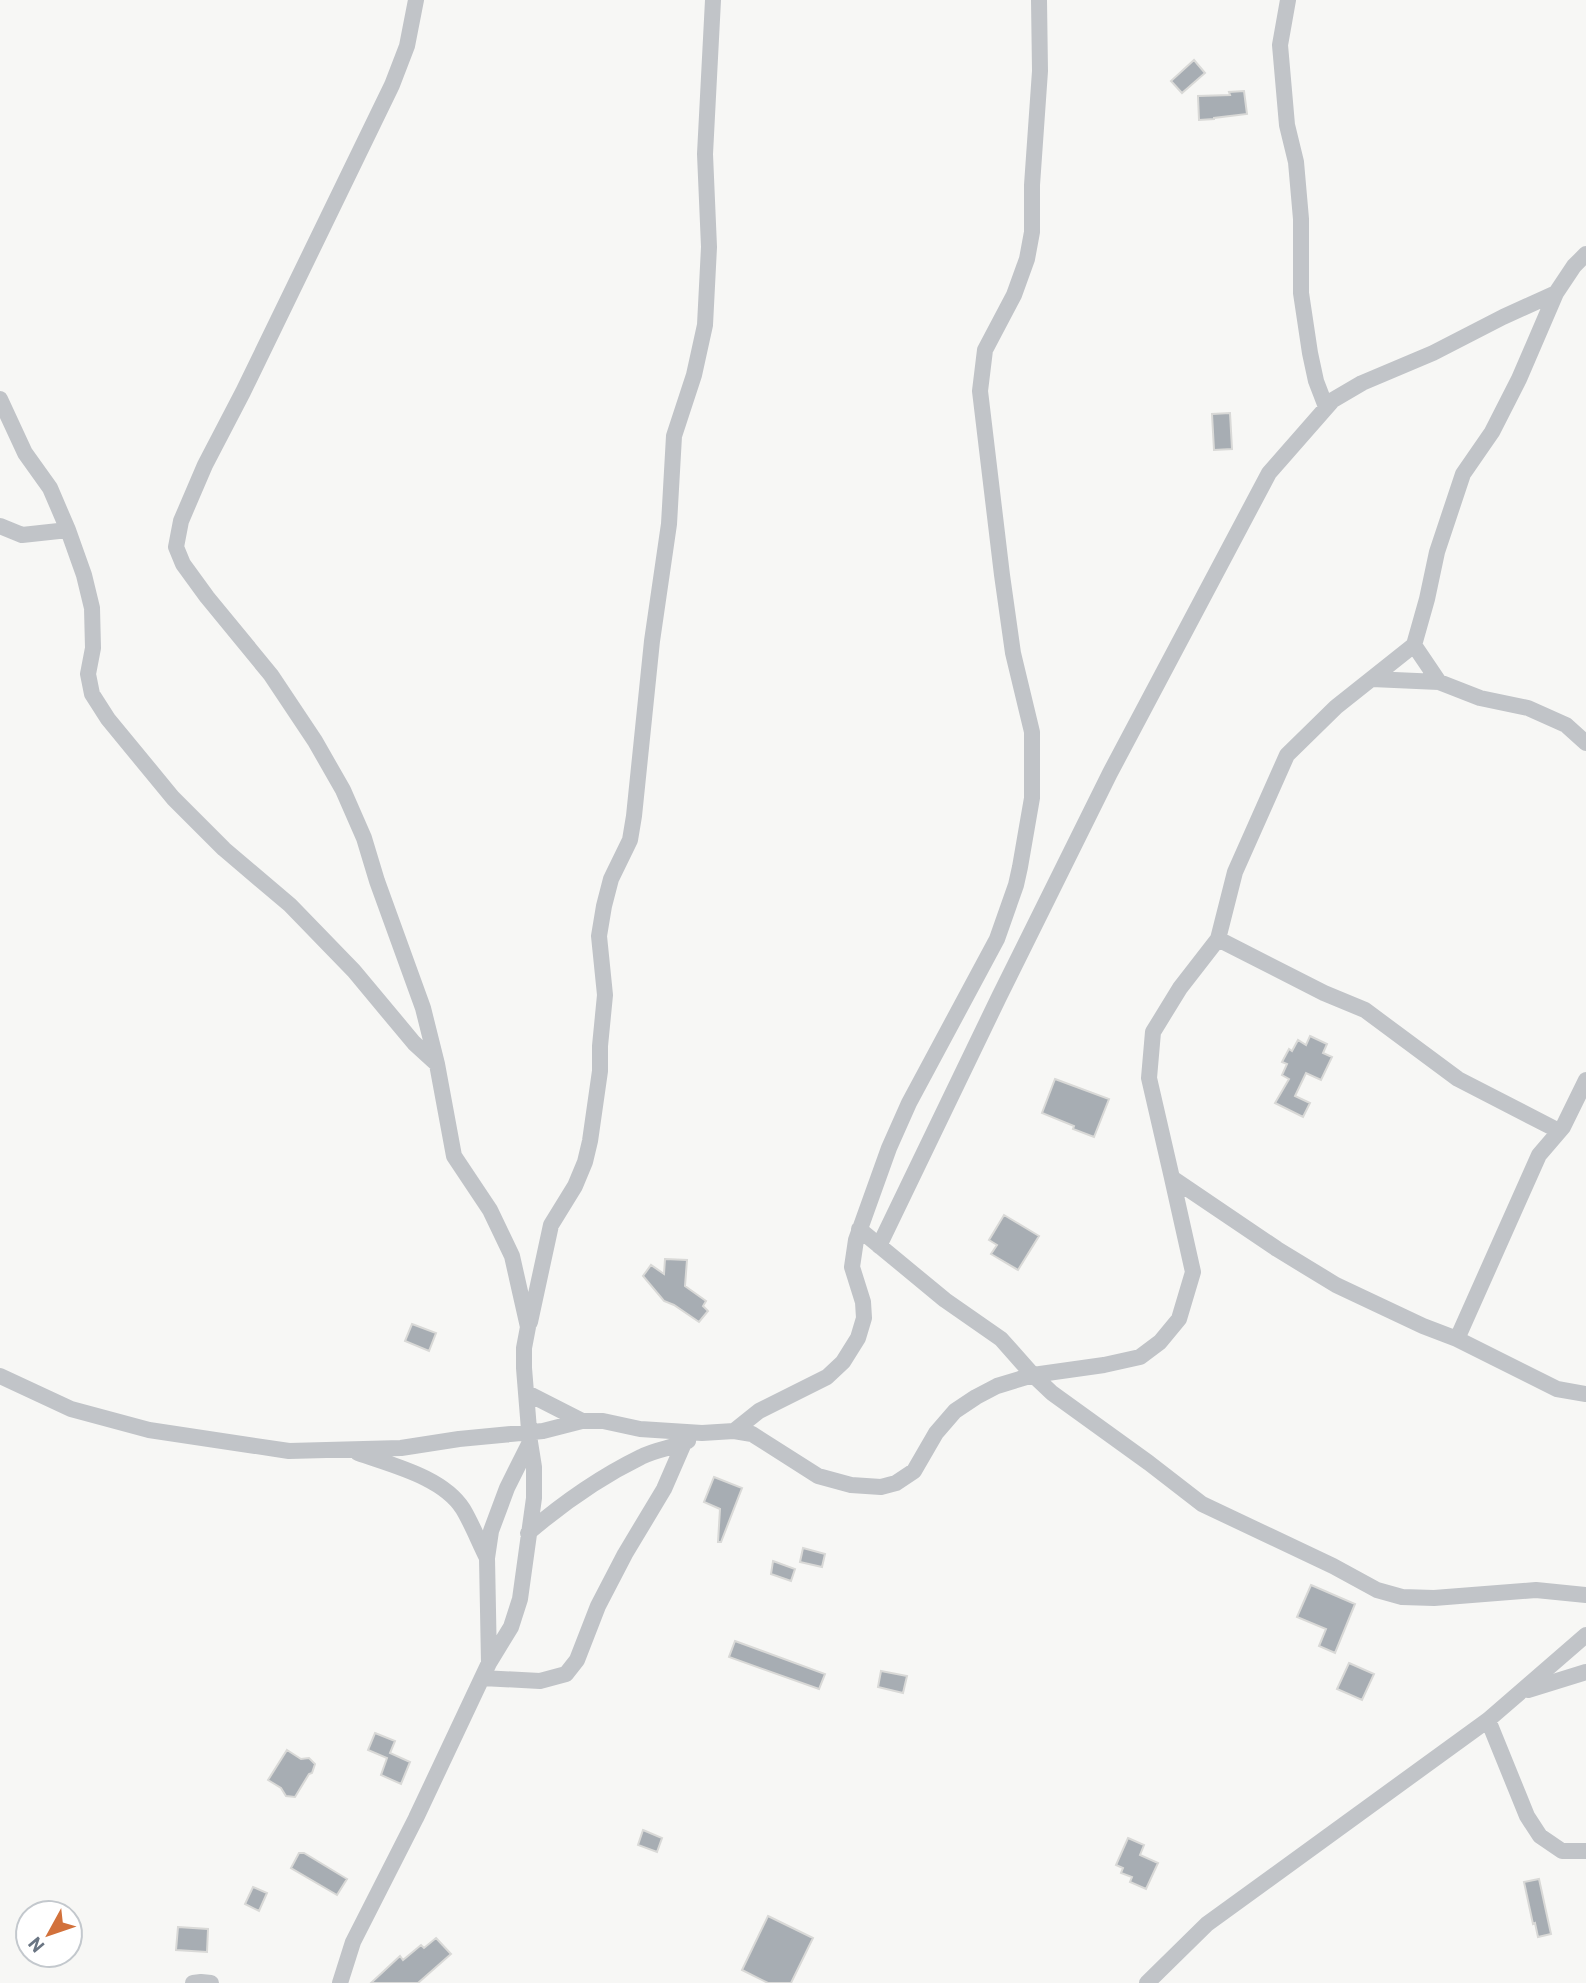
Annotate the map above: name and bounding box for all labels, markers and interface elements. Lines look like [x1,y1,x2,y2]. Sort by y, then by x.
north arrow [14,1899,84,1969]
text: N [23,1933,48,1957]

